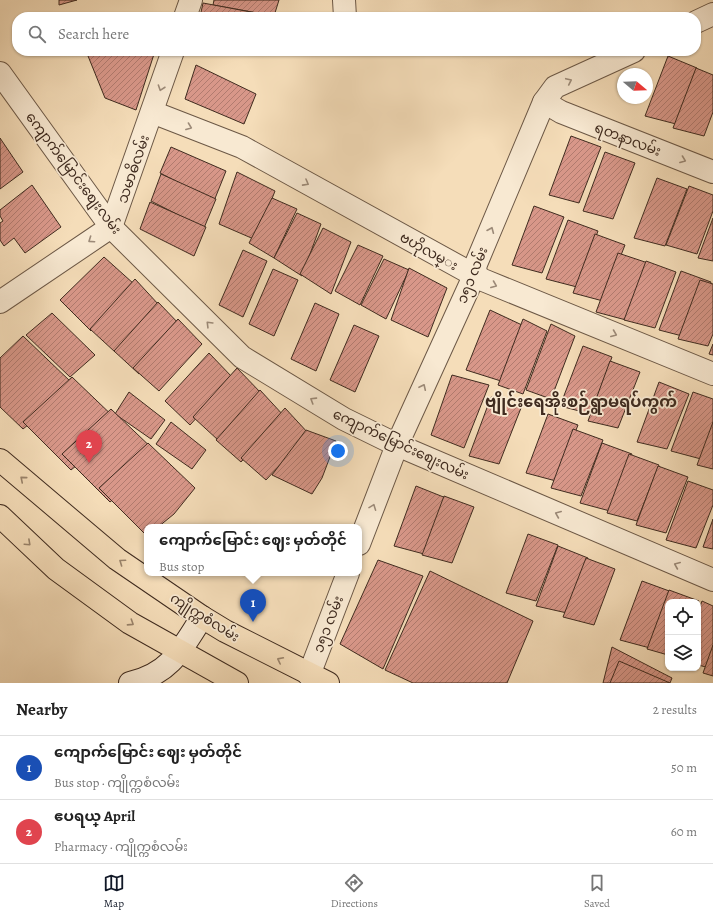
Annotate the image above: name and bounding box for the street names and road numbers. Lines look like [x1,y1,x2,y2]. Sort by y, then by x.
street label: ကျောက်မြောင်းစျေးလမ်း [20,108,127,239]
street label: ရတနာလမ်း [591,117,664,163]
street label: သမာဓိလမ်း [112,132,154,206]
street label: ဗဟိုလမ္း [395,227,462,277]
street label: ၁၅၁ လမ်း [452,244,494,307]
street label: ကျောက်မြောင်းစျေးလမ်း [329,404,472,486]
street label: ကျိုက္ကစံလမ်း [165,588,243,648]
street label: ၁၅၁ လမ်း [308,593,350,656]

